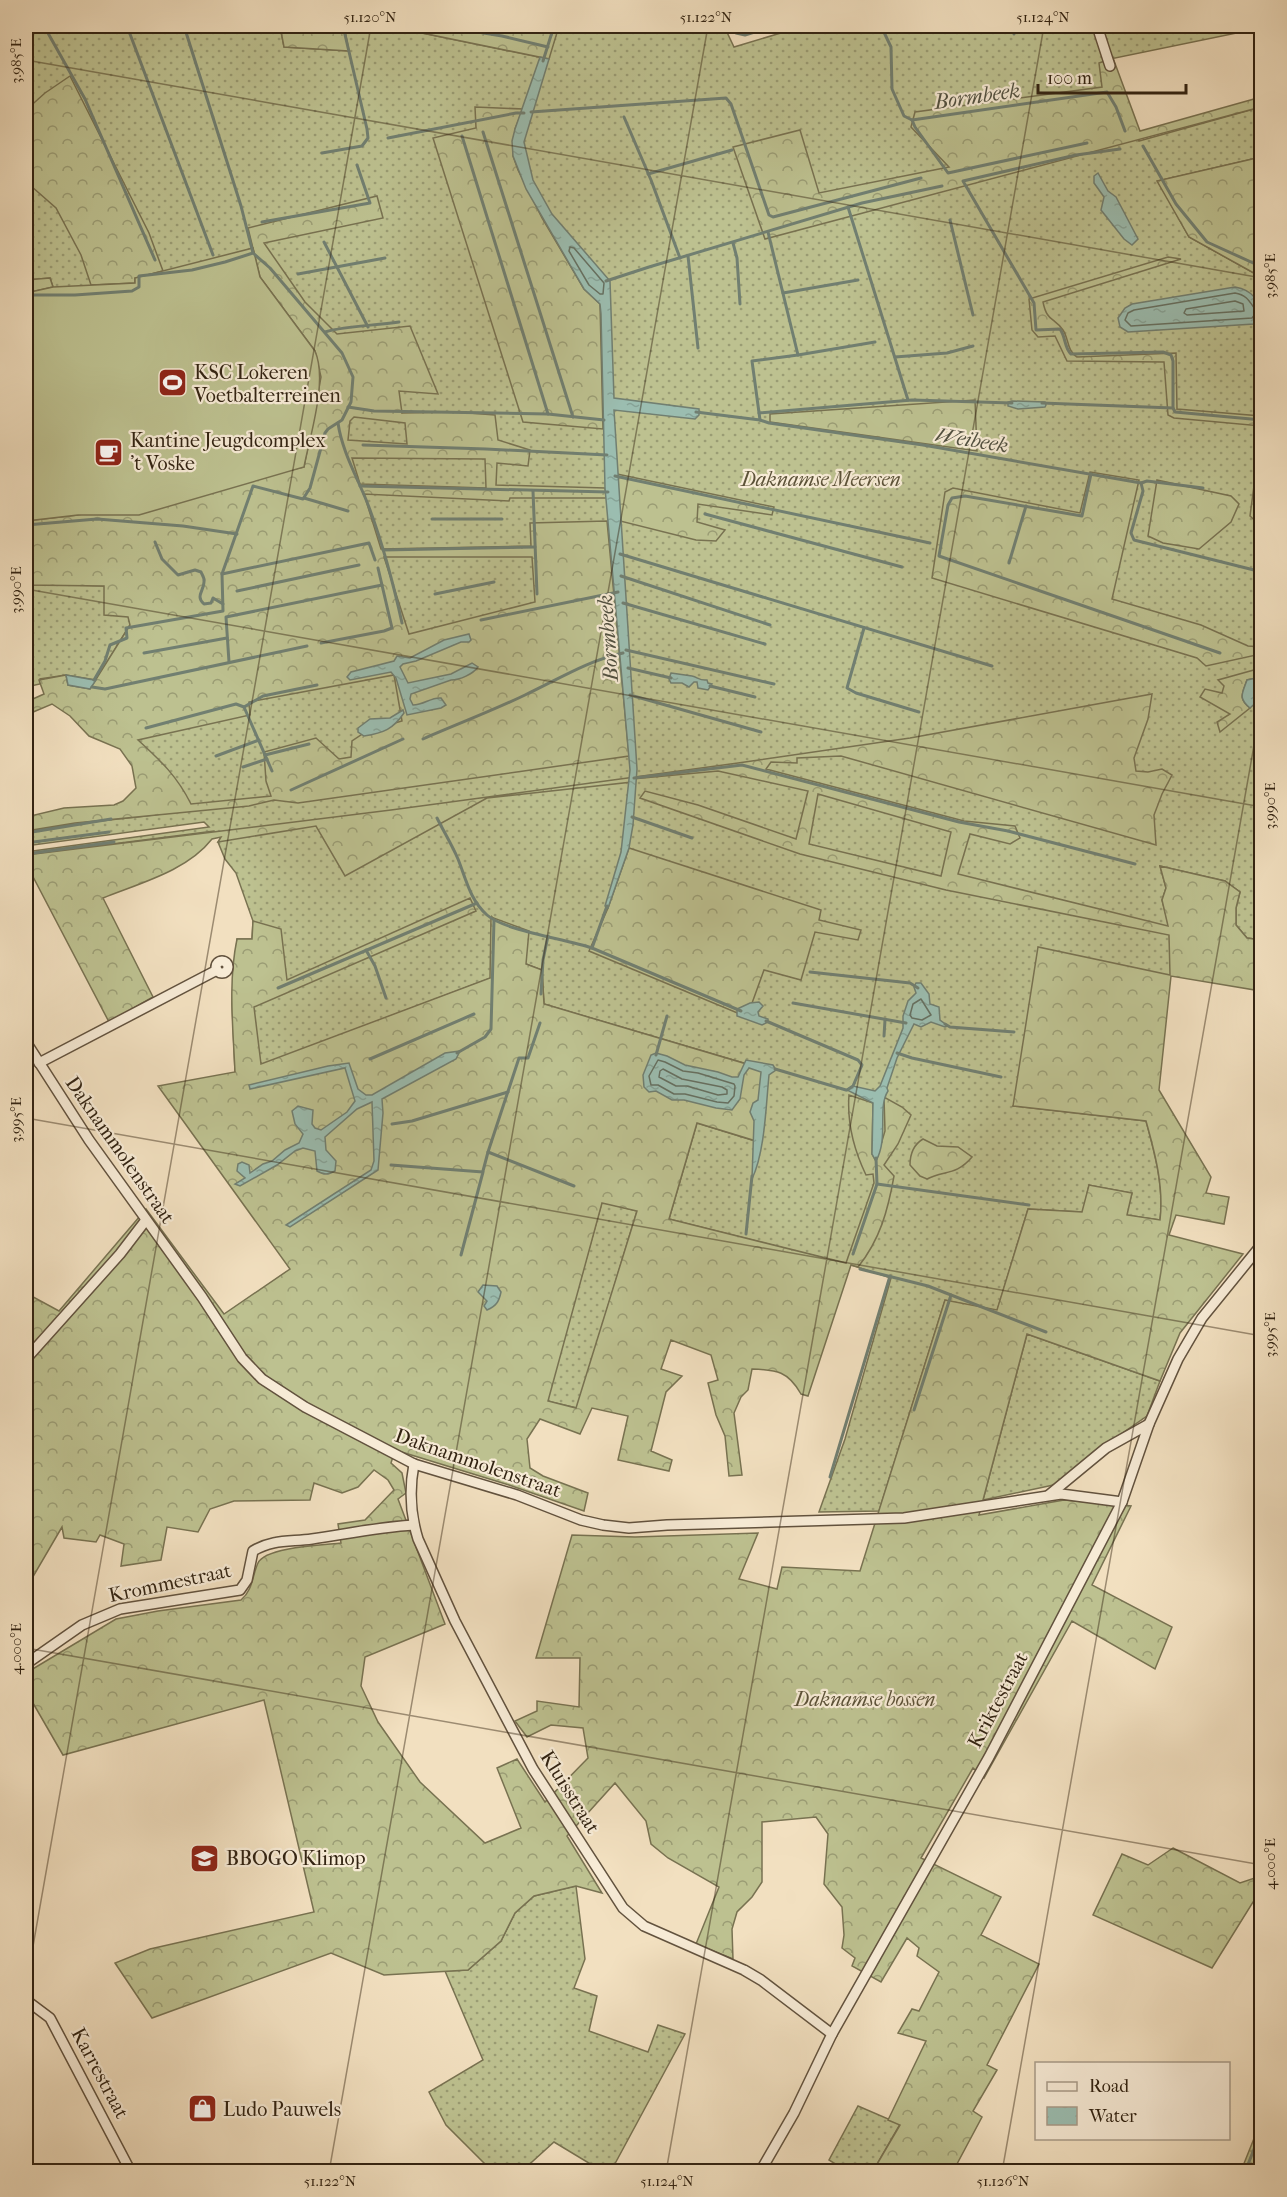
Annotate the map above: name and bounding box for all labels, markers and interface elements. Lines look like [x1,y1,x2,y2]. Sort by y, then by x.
text: 51.120°N [344,8,397,26]
text: 51.122°N [680,8,733,26]
text: 51.124°N [1016,8,1070,26]
text: 3.985°E [7,38,25,84]
scale bar [1038,57,1186,95]
text: 100 m [1047,68,1092,89]
water label: Bormbeek [932,78,1022,114]
text: 3.985°E [1261,253,1279,299]
place label: KSC Lokeren Voetbalterreinen [193,361,341,407]
sports icon: KSC Lokeren Voetbalterreinen [157,367,189,399]
water label: Weibeek [934,422,1010,458]
place label: Kantine Jeugdcomplex 't Voske [130,429,326,475]
cafe icon: Kantine Jeugdcomplex 't Voske [93,436,125,468]
park label: Daknamse Meersen [739,468,901,491]
text: 3.990°E [7,566,25,614]
water label: Bormbeek [593,594,623,683]
text: 3.990°E [1261,782,1279,830]
street label: Daknammolenstraat [61,1072,179,1228]
text: 3.995°E [7,1097,25,1143]
text: 3.995°E [1261,1312,1279,1358]
street label: Daknammolenstraat [392,1424,564,1502]
street label: Krommestraat [107,1559,233,1607]
text: 4.000°E [7,1623,25,1675]
street label: Kriktestraat [963,1648,1033,1752]
park label: Daknamse bossen [793,1688,935,1711]
street label: Kluisstraat [536,1746,604,1838]
text: 4.000°E [1261,1838,1279,1890]
school or university icon: BBOGO Klimop [189,1842,221,1874]
place label: BBOGO Klimop [226,1847,366,1870]
street label: Karrestraat [66,2024,134,2122]
legend [1035,2062,1230,2140]
text: Road [1089,2076,1129,2097]
shop icon: Ludo Pauwels [186,2093,218,2125]
place label: Ludo Pauwels [223,2098,341,2121]
text: Water [1088,2106,1137,2127]
text: 51.122°N [304,2172,357,2190]
text: 51.124°N [640,2172,694,2190]
text: 51.126°N [977,2172,1030,2190]

